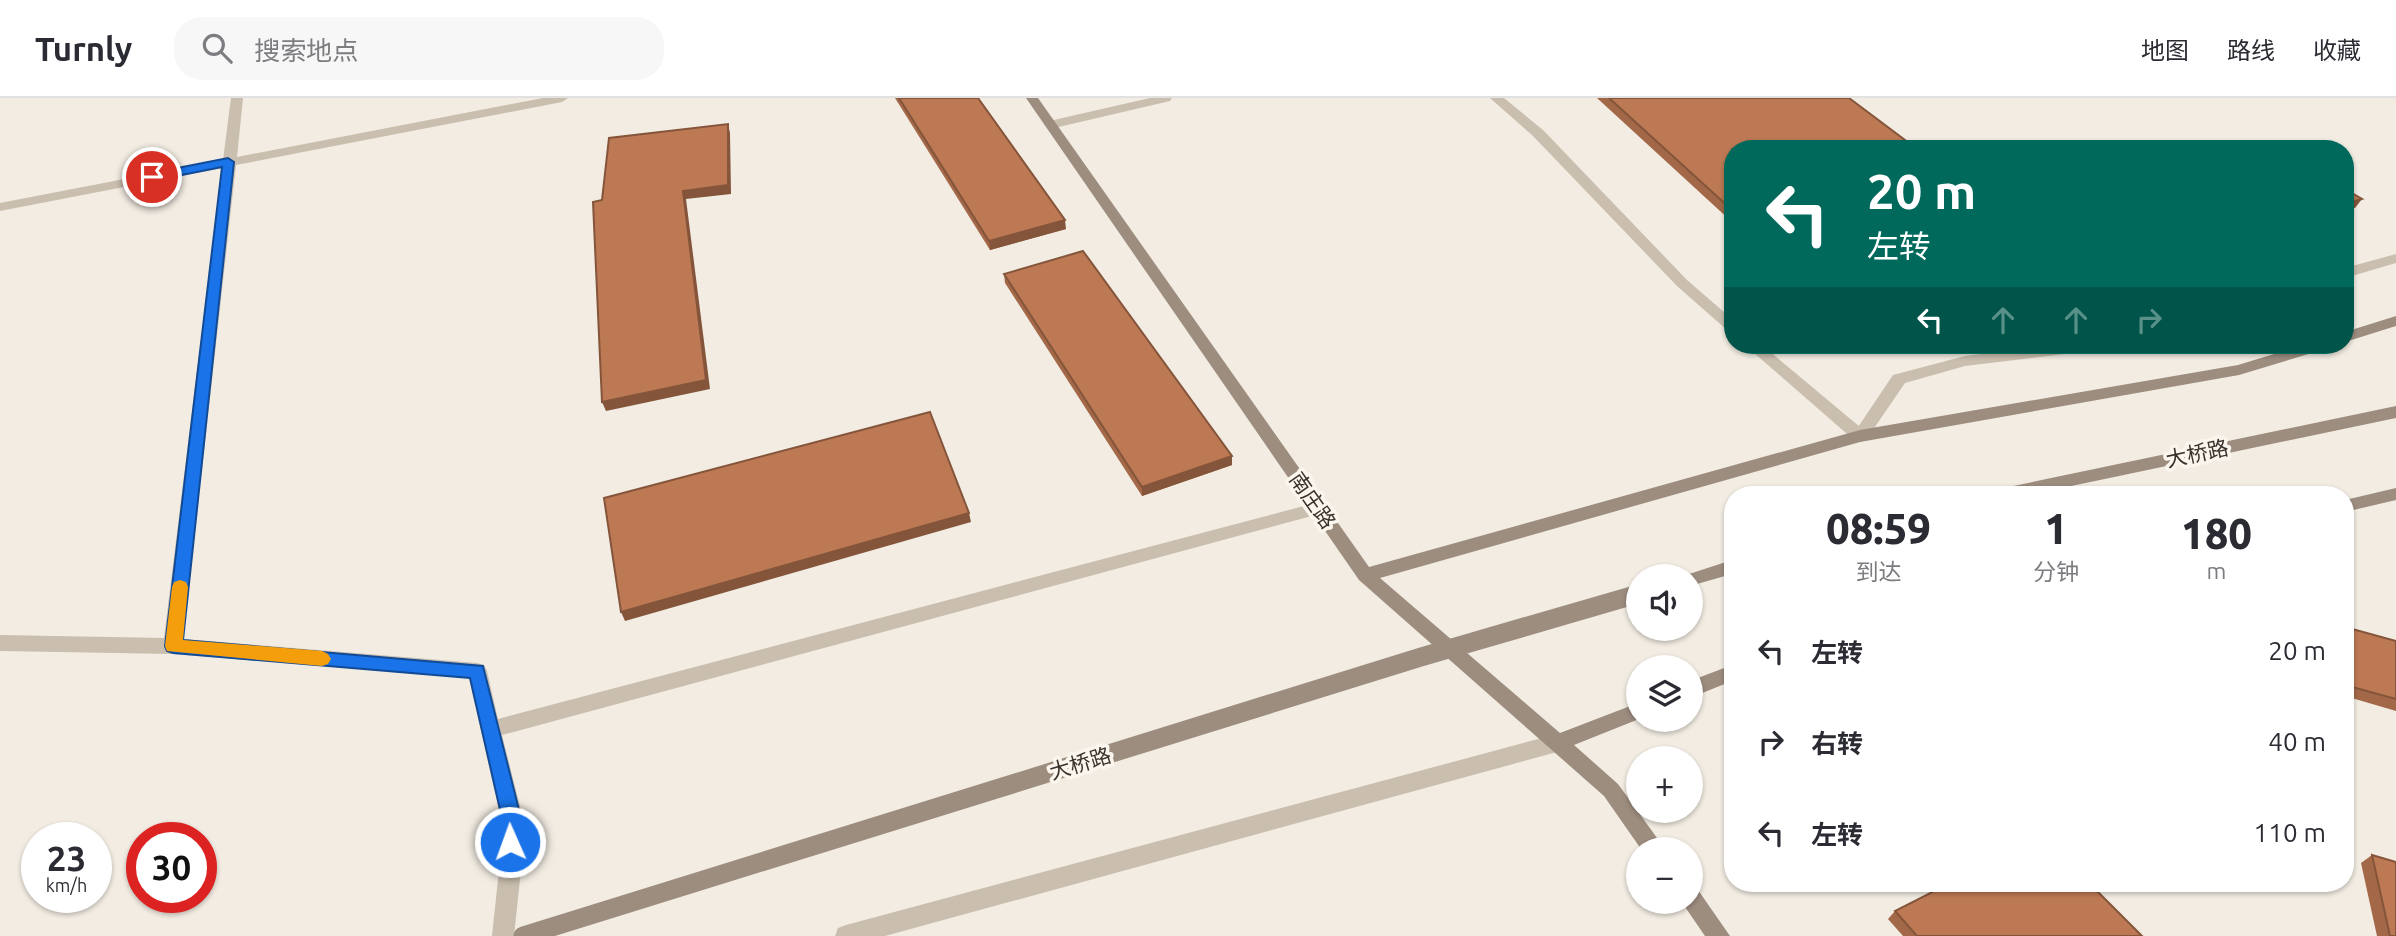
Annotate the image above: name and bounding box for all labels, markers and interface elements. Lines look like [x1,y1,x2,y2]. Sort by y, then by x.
search box [174,17,664,80]
icon: search [198,29,236,67]
text: Turnly [35,30,132,67]
text: 搜索地点 [254,36,358,65]
text: 地图 [2141,37,2189,64]
text: 路线 [2227,37,2275,64]
text: 收藏 [2313,37,2361,64]
pin [122,147,182,207]
icon: arrive [133,158,171,196]
text: 20 m [1867,163,1976,218]
icon: left [1752,168,1843,259]
text: 左转 [1867,228,1931,264]
icon: left [1911,301,1949,339]
icon: ahead [1984,301,2022,339]
icon: ahead [2057,301,2095,339]
icon: right [2130,301,2168,339]
street label: 大桥路 [2164,435,2230,471]
street label: 南庄路 [1285,467,1341,533]
text: 08:59 [1826,505,1931,552]
text: 1 [2044,505,2068,552]
text: 180 [2181,510,2252,557]
text: m [2207,558,2226,583]
text: 到达 [1856,559,1902,584]
text: 分钟 [2033,559,2079,584]
map controls [1626,564,1703,914]
button: sound [1626,564,1703,641]
icon: left [1752,632,1790,670]
text: 20 m [2268,636,2326,665]
text: 左转 [1811,638,1863,667]
button: layers [1626,655,1703,732]
icon: right [1752,723,1790,761]
text: 40 m [2268,727,2326,756]
text: 右转 [1811,729,1863,758]
street label: 大桥路 [1046,742,1114,784]
button: + [1626,746,1703,823]
position arrow [473,805,547,879]
icon: left [1752,814,1790,852]
text: 110 m [2254,818,2326,847]
text: 左转 [1811,820,1863,849]
speed limit sign: 30 [126,822,217,913]
button: − [1626,837,1703,914]
text: 23 [47,838,86,878]
text: km/h [46,875,87,895]

